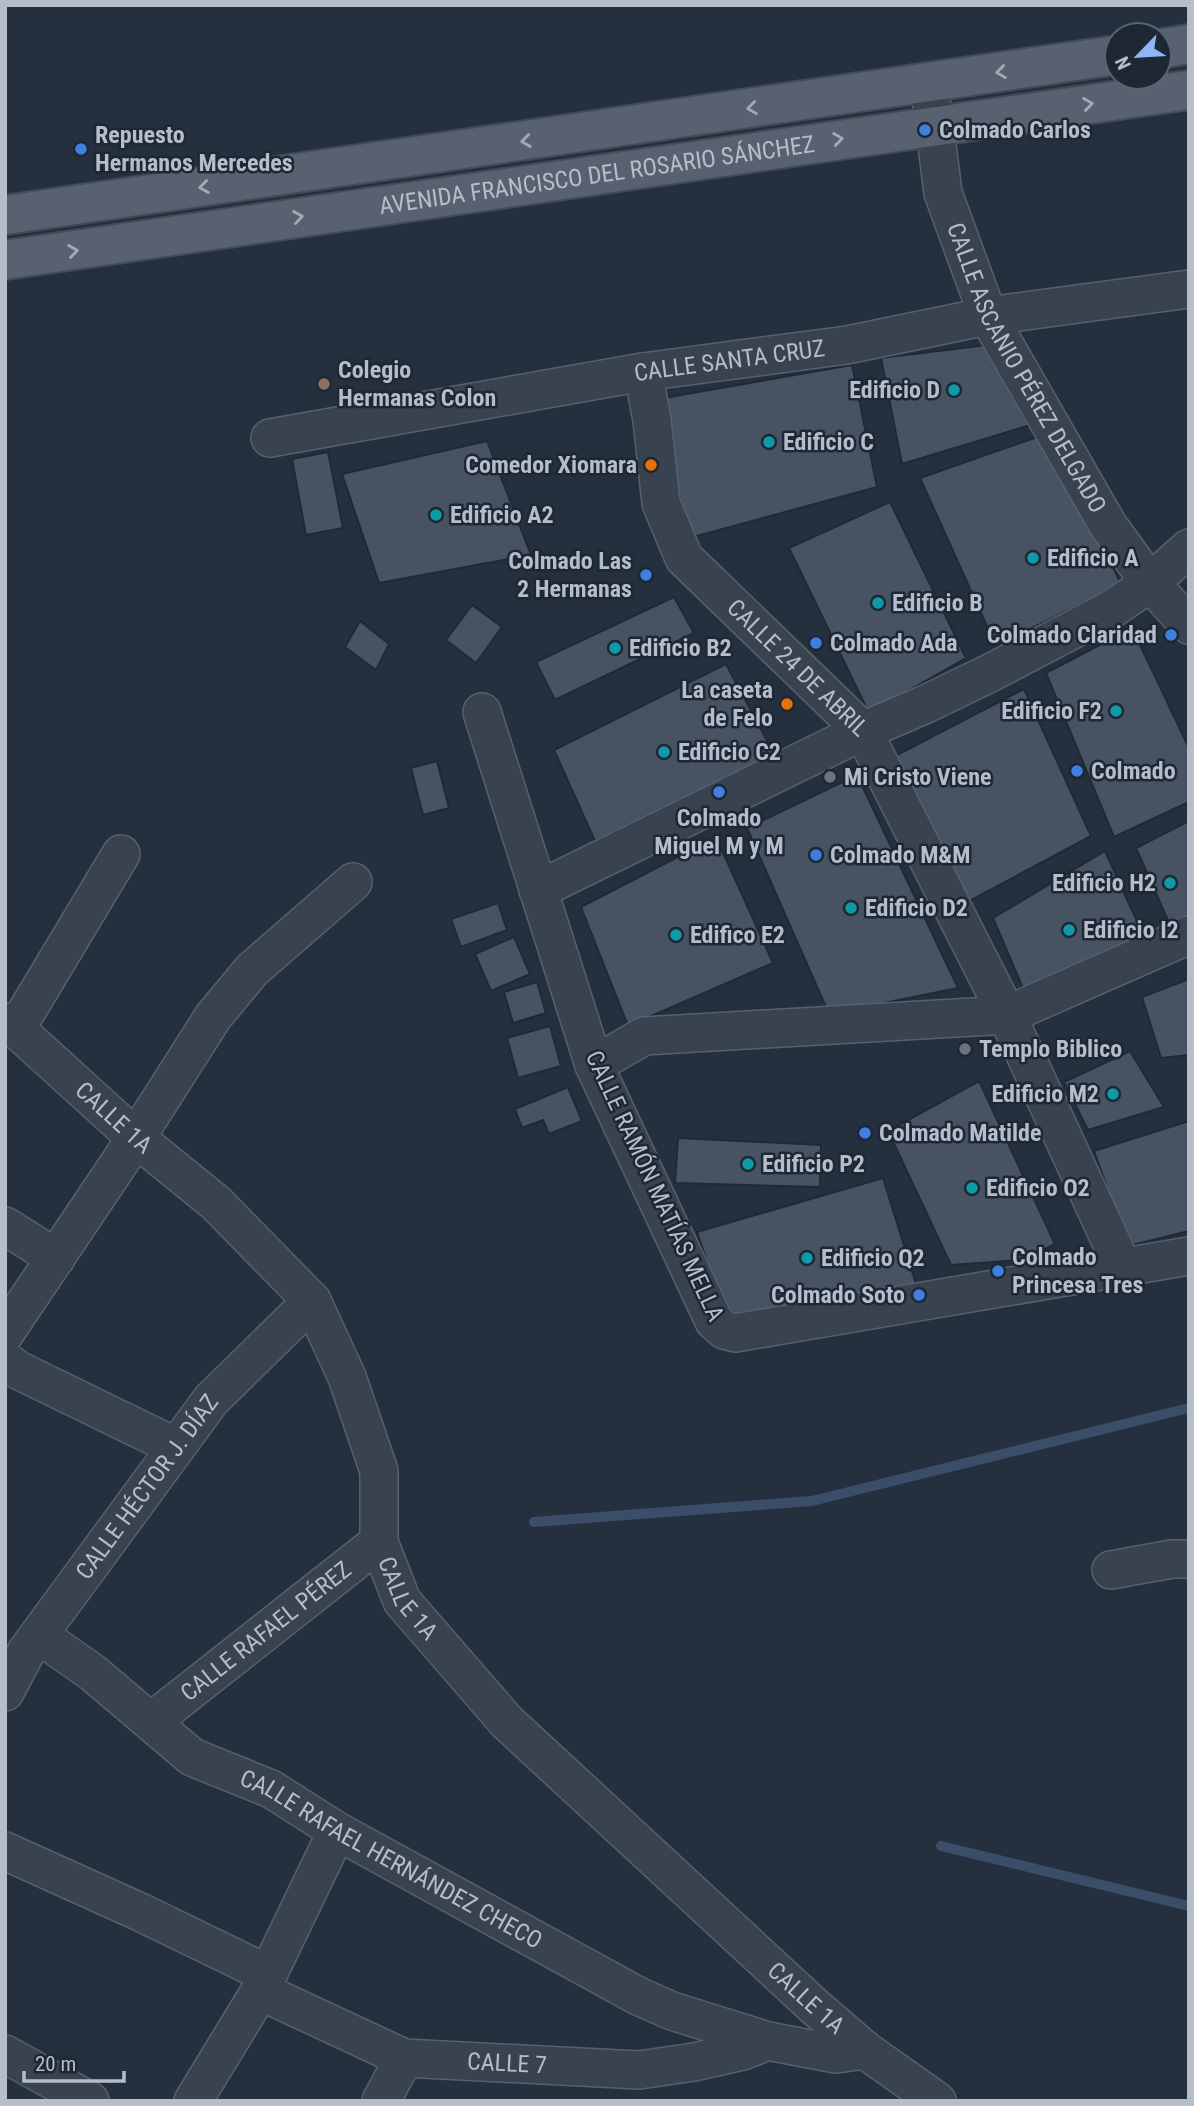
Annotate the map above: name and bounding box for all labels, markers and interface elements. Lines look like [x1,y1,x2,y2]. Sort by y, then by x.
north arrow [1103,21,1173,91]
text: N [1110,53,1136,73]
one-way arrow [995,64,1007,79]
one-way arrow [1082,97,1094,112]
one-way arrow [746,100,758,115]
place label: Colmado Carlos [939,116,1091,144]
place label: Repuesto Hermanos Mercedes [95,121,293,177]
marker: Colmado Carlos [917,122,933,138]
street label: AVENIDA FRANCISCO DEL ROSARIO SÁNCHEZ [377,130,816,220]
one-way arrow [832,132,844,147]
one-way arrow [521,133,532,148]
marker: Repuesto Hermanos Mercedes [73,141,89,157]
one-way arrow [198,179,210,194]
one-way arrow [292,210,304,225]
street label: CALLE ASCANIO PÉREZ DELGADO [941,219,1112,518]
one-way arrow [67,244,79,259]
street label: CALLE SANTA CRUZ [632,334,826,387]
place label: Colegio Hermanas Colon [338,356,496,412]
marker: Colegio Hermanas Colon [316,376,332,392]
place label: Edificio D [849,376,940,404]
marker: Edificio D [946,382,962,398]
place label: Edificio C [783,428,874,456]
marker: Edificio C [761,434,777,450]
place label: Comedor Xiomara [465,451,637,479]
marker: Comedor Xiomara [643,457,659,473]
place label: Edificio A2 [450,501,554,529]
marker: Edificio A2 [428,507,444,523]
place label: Edificio A [1047,544,1139,572]
place label: Colmado Las 2 Hermanas [508,547,632,603]
marker: Edificio A [1025,550,1041,566]
marker: Colmado Las 2 Hermanas [638,567,654,583]
place label: Edificio B [892,589,983,617]
street label: CALLE 24 DE ABRIL [721,593,874,742]
marker: Edificio B [870,595,886,611]
place label: Colmado Claridad [987,621,1157,649]
marker: Colmado Claridad [1163,627,1179,643]
place label: Colmado Ada [830,629,958,657]
place label: Edificio B2 [629,634,732,662]
marker: Colmado Ada [808,635,824,651]
marker: Edificio B2 [607,640,623,656]
place label: La caseta de Felo [681,676,773,732]
marker: La caseta de Felo [779,696,795,712]
place label: Edificio F2 [1001,697,1102,725]
marker: Edificio F2 [1108,703,1124,719]
place label: Edificio C2 [678,738,781,766]
marker: Edificio C2 [656,744,672,760]
place label: Colmado [1091,757,1176,785]
place label: Mi Cristo Viene [844,763,992,791]
marker: Colmado [1069,763,1085,779]
marker: Mi Cristo Viene [822,769,838,785]
marker: Colmado Miguel M y M [711,784,727,800]
place label: Colmado Miguel M y M [654,804,784,860]
place label: Colmado M&M [830,841,970,869]
marker: Colmado M&M [808,847,824,863]
place label: Edificio H2 [1052,869,1156,897]
marker: Edificio H2 [1162,875,1178,891]
place label: Edificio D2 [865,894,968,922]
marker: Edificio D2 [843,900,859,916]
place label: Edificio I2 [1083,916,1179,944]
place label: Edifico E2 [690,921,785,949]
marker: Edificio I2 [1061,922,1077,938]
marker: Edifico E2 [668,927,684,943]
place label: Templo Biblico [979,1035,1122,1063]
marker: Templo Biblico [957,1041,973,1057]
street label: CALLE RAMÓN MATÍAS MELLA [580,1046,730,1326]
street label: CALLE 1A [70,1076,158,1159]
place label: Edificio M2 [992,1080,1099,1108]
marker: Edificio M2 [1105,1086,1121,1102]
place label: Colmado Matilde [879,1119,1041,1147]
marker: Colmado Matilde [857,1125,873,1141]
place label: Edificio P2 [762,1150,865,1178]
marker: Edificio P2 [740,1156,756,1172]
place label: Edificio O2 [986,1174,1090,1202]
marker: Edificio O2 [964,1180,980,1196]
place label: Colmado Princesa Tres [1012,1243,1143,1299]
place label: Edificio Q2 [821,1244,925,1272]
marker: Edificio Q2 [799,1250,815,1266]
marker: Colmado Princesa Tres [990,1263,1006,1279]
place label: Colmado Soto [771,1281,905,1309]
marker: Colmado Soto [911,1287,927,1303]
street label: CALLE HÉCTOR J. DÍAZ [70,1389,224,1585]
street label: CALLE 1A [372,1553,443,1646]
street label: CALLE RAFAEL PÉREZ [175,1555,357,1707]
street label: CALLE RAFAEL HERNÁNDEZ CHECO [236,1764,547,1955]
street label: CALLE 1A [762,1956,850,2040]
scale bar [24,2039,124,2084]
street label: CALLE 7 [467,2047,548,2079]
text: 20 m [35,2052,76,2076]

